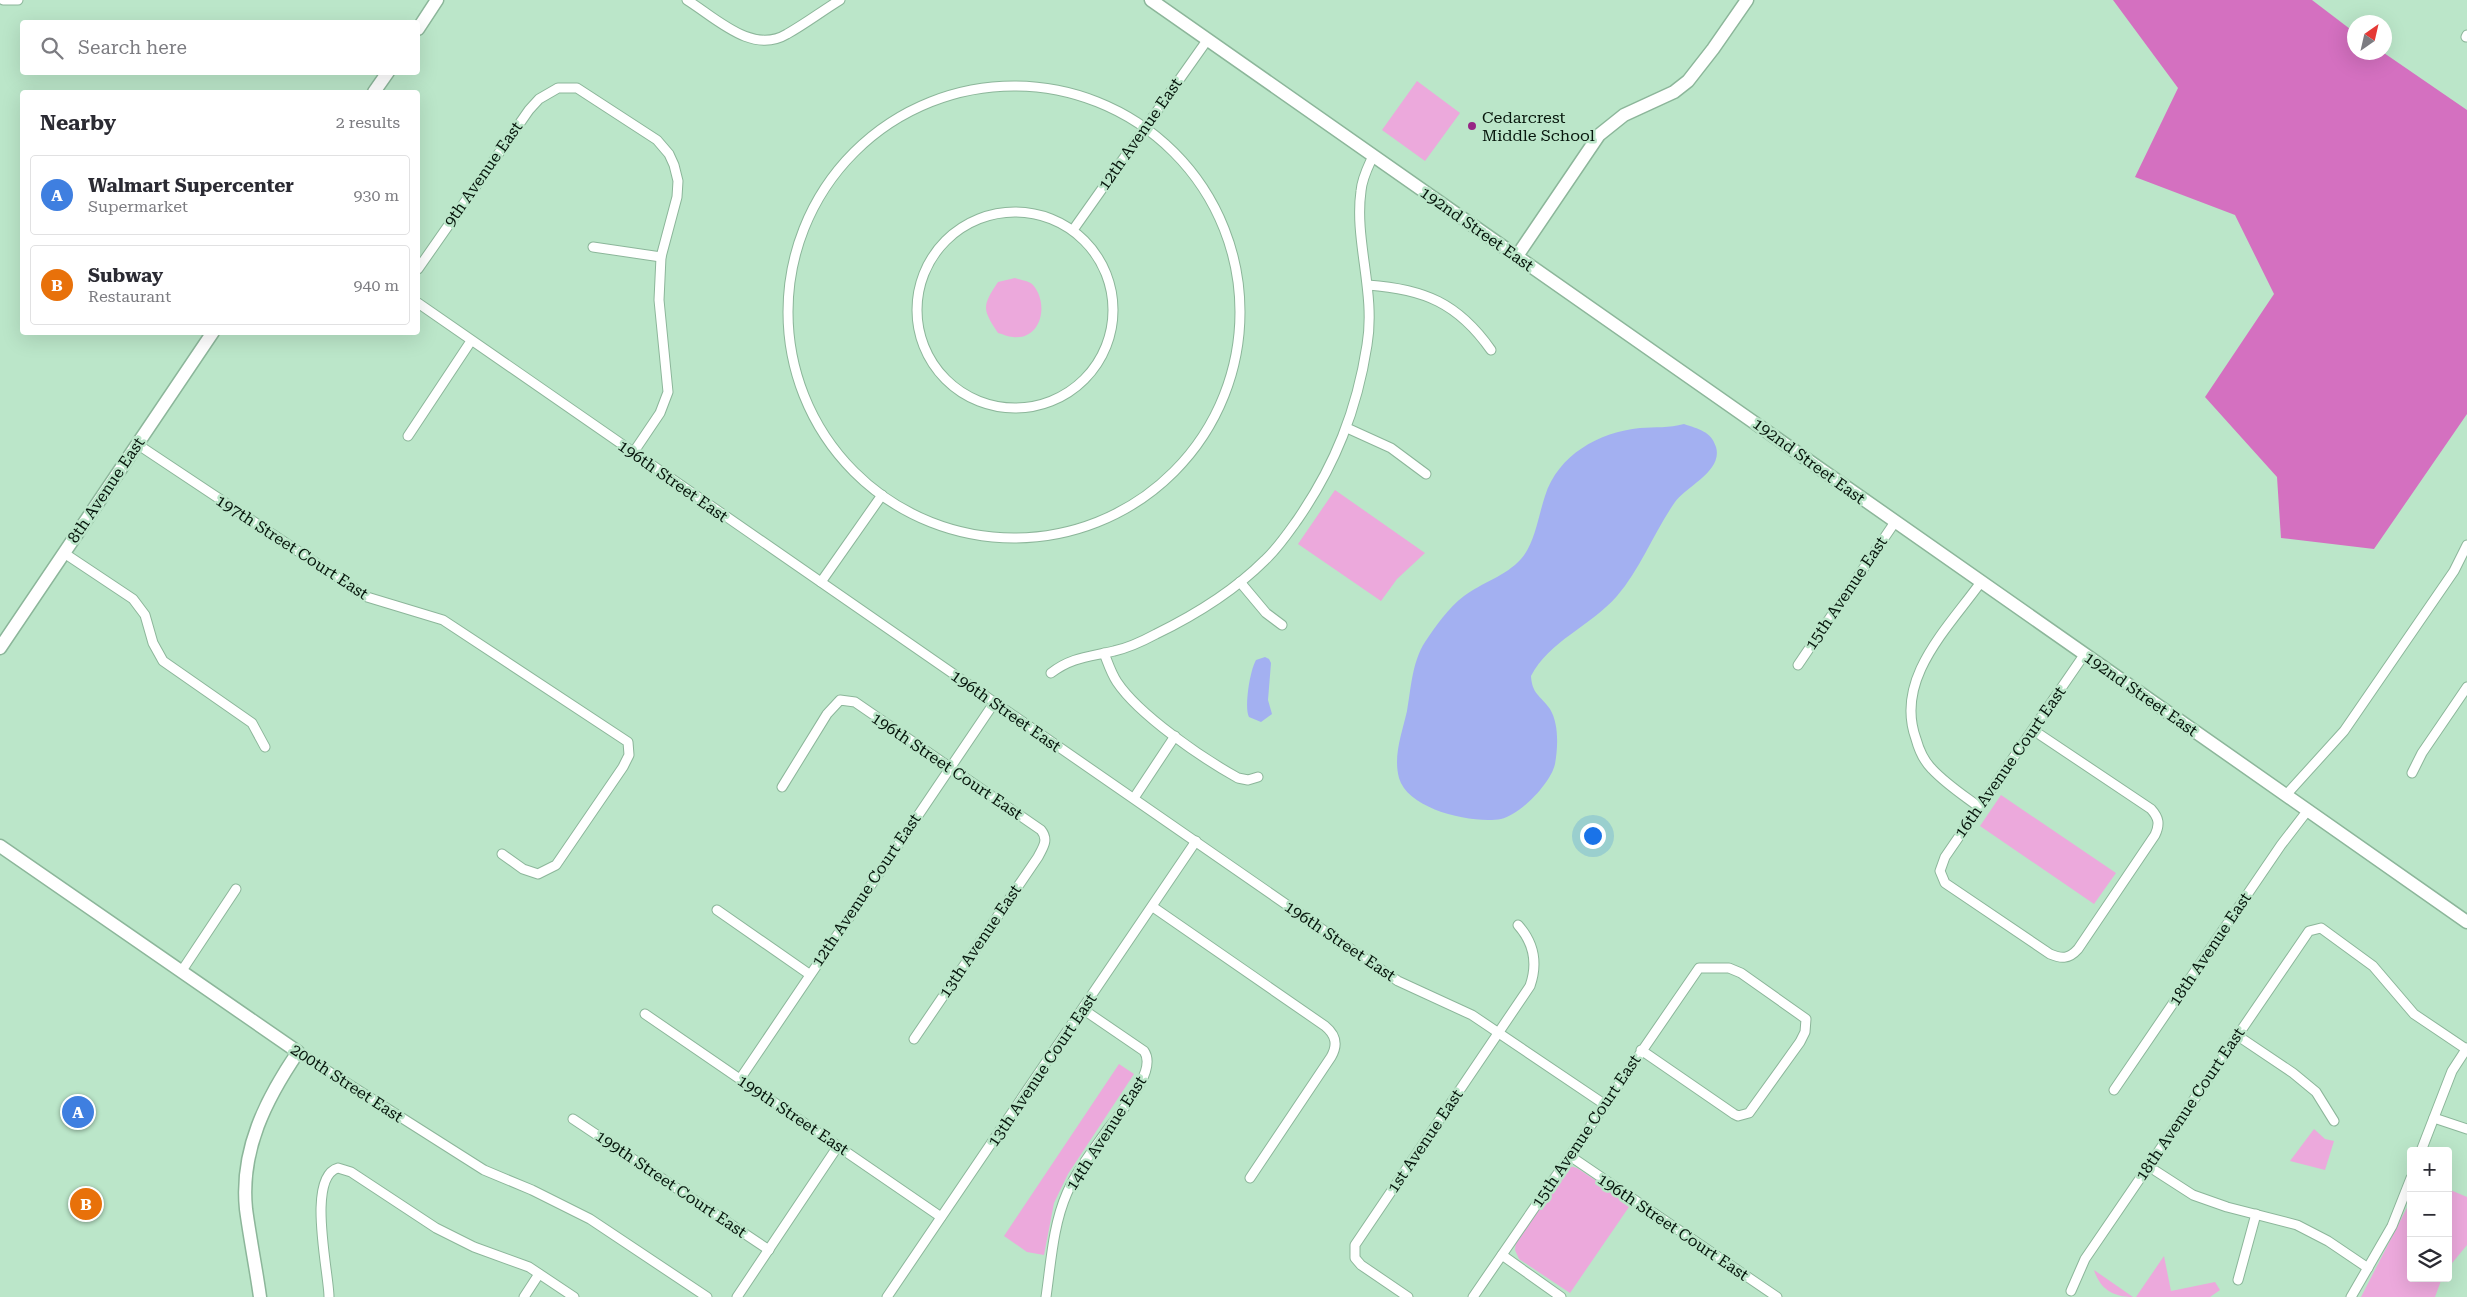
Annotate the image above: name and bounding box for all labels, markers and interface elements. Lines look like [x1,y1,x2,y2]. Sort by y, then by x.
north arrow [2347,15,2392,60]
search box [20,20,420,75]
icon: search [38,34,66,62]
text: Search here [78,36,187,59]
street label: 12th Avenue East [1094,74,1186,194]
place label: Cedarcrest Middle School [1482,108,1595,145]
text: Nearby [40,111,116,135]
text: 2 results [336,113,400,132]
street label: 9th Avenue East [440,118,526,230]
marker: Cedarcrest Middle School [1466,120,1478,132]
text: Walmart Supercenter [88,174,294,197]
street label: 192nd Street East [1417,183,1537,275]
text: A [51,186,63,205]
text: 930 m [353,186,399,205]
text: Supermarket [88,197,188,216]
text: Subway [88,264,163,287]
text: B [51,276,63,295]
text: 940 m [353,276,399,295]
text: Restaurant [88,287,171,306]
street label: 192nd Street East [1749,414,1869,508]
street label: 8th Avenue East [64,434,148,546]
street label: 196th Street East [614,436,732,526]
street label: 197th Street Court East [212,491,372,603]
street label: 15th Avenue East [1801,533,1891,653]
street label: 192nd Street East [2081,648,2201,740]
street label: 196th Street East [947,666,1065,756]
street label: 16th Avenue Court East [1950,683,2070,841]
street label: 196th Street Court East [868,708,1026,824]
street label: 12th Avenue Court East [808,810,924,970]
your location [1580,823,1606,849]
street label: 13th Avenue East [935,881,1025,1001]
street label: 18th Avenue East [2165,889,2255,1009]
street label: 196th Street East [1281,897,1399,985]
street label: 13th Avenue Court East [984,990,1100,1150]
street label: 18th Avenue Court East [2132,1024,2248,1184]
street label: 200th Street East [287,1040,407,1126]
street label: 15th Avenue Court East [1528,1051,1644,1211]
street label: 199th Street East [734,1071,852,1159]
street label: 14th Avenue East [1062,1072,1150,1194]
street label: 1st Avenue East [1383,1086,1467,1196]
pin: A [62,1093,94,1131]
street label: 199th Street Court East [592,1126,750,1242]
map controls [2407,1147,2452,1282]
button: + [2407,1147,2452,1192]
street label: 196th Street Court East [1594,1169,1752,1285]
pin: B [70,1185,102,1223]
button: − [2407,1192,2452,1237]
button: layers [2407,1237,2452,1282]

